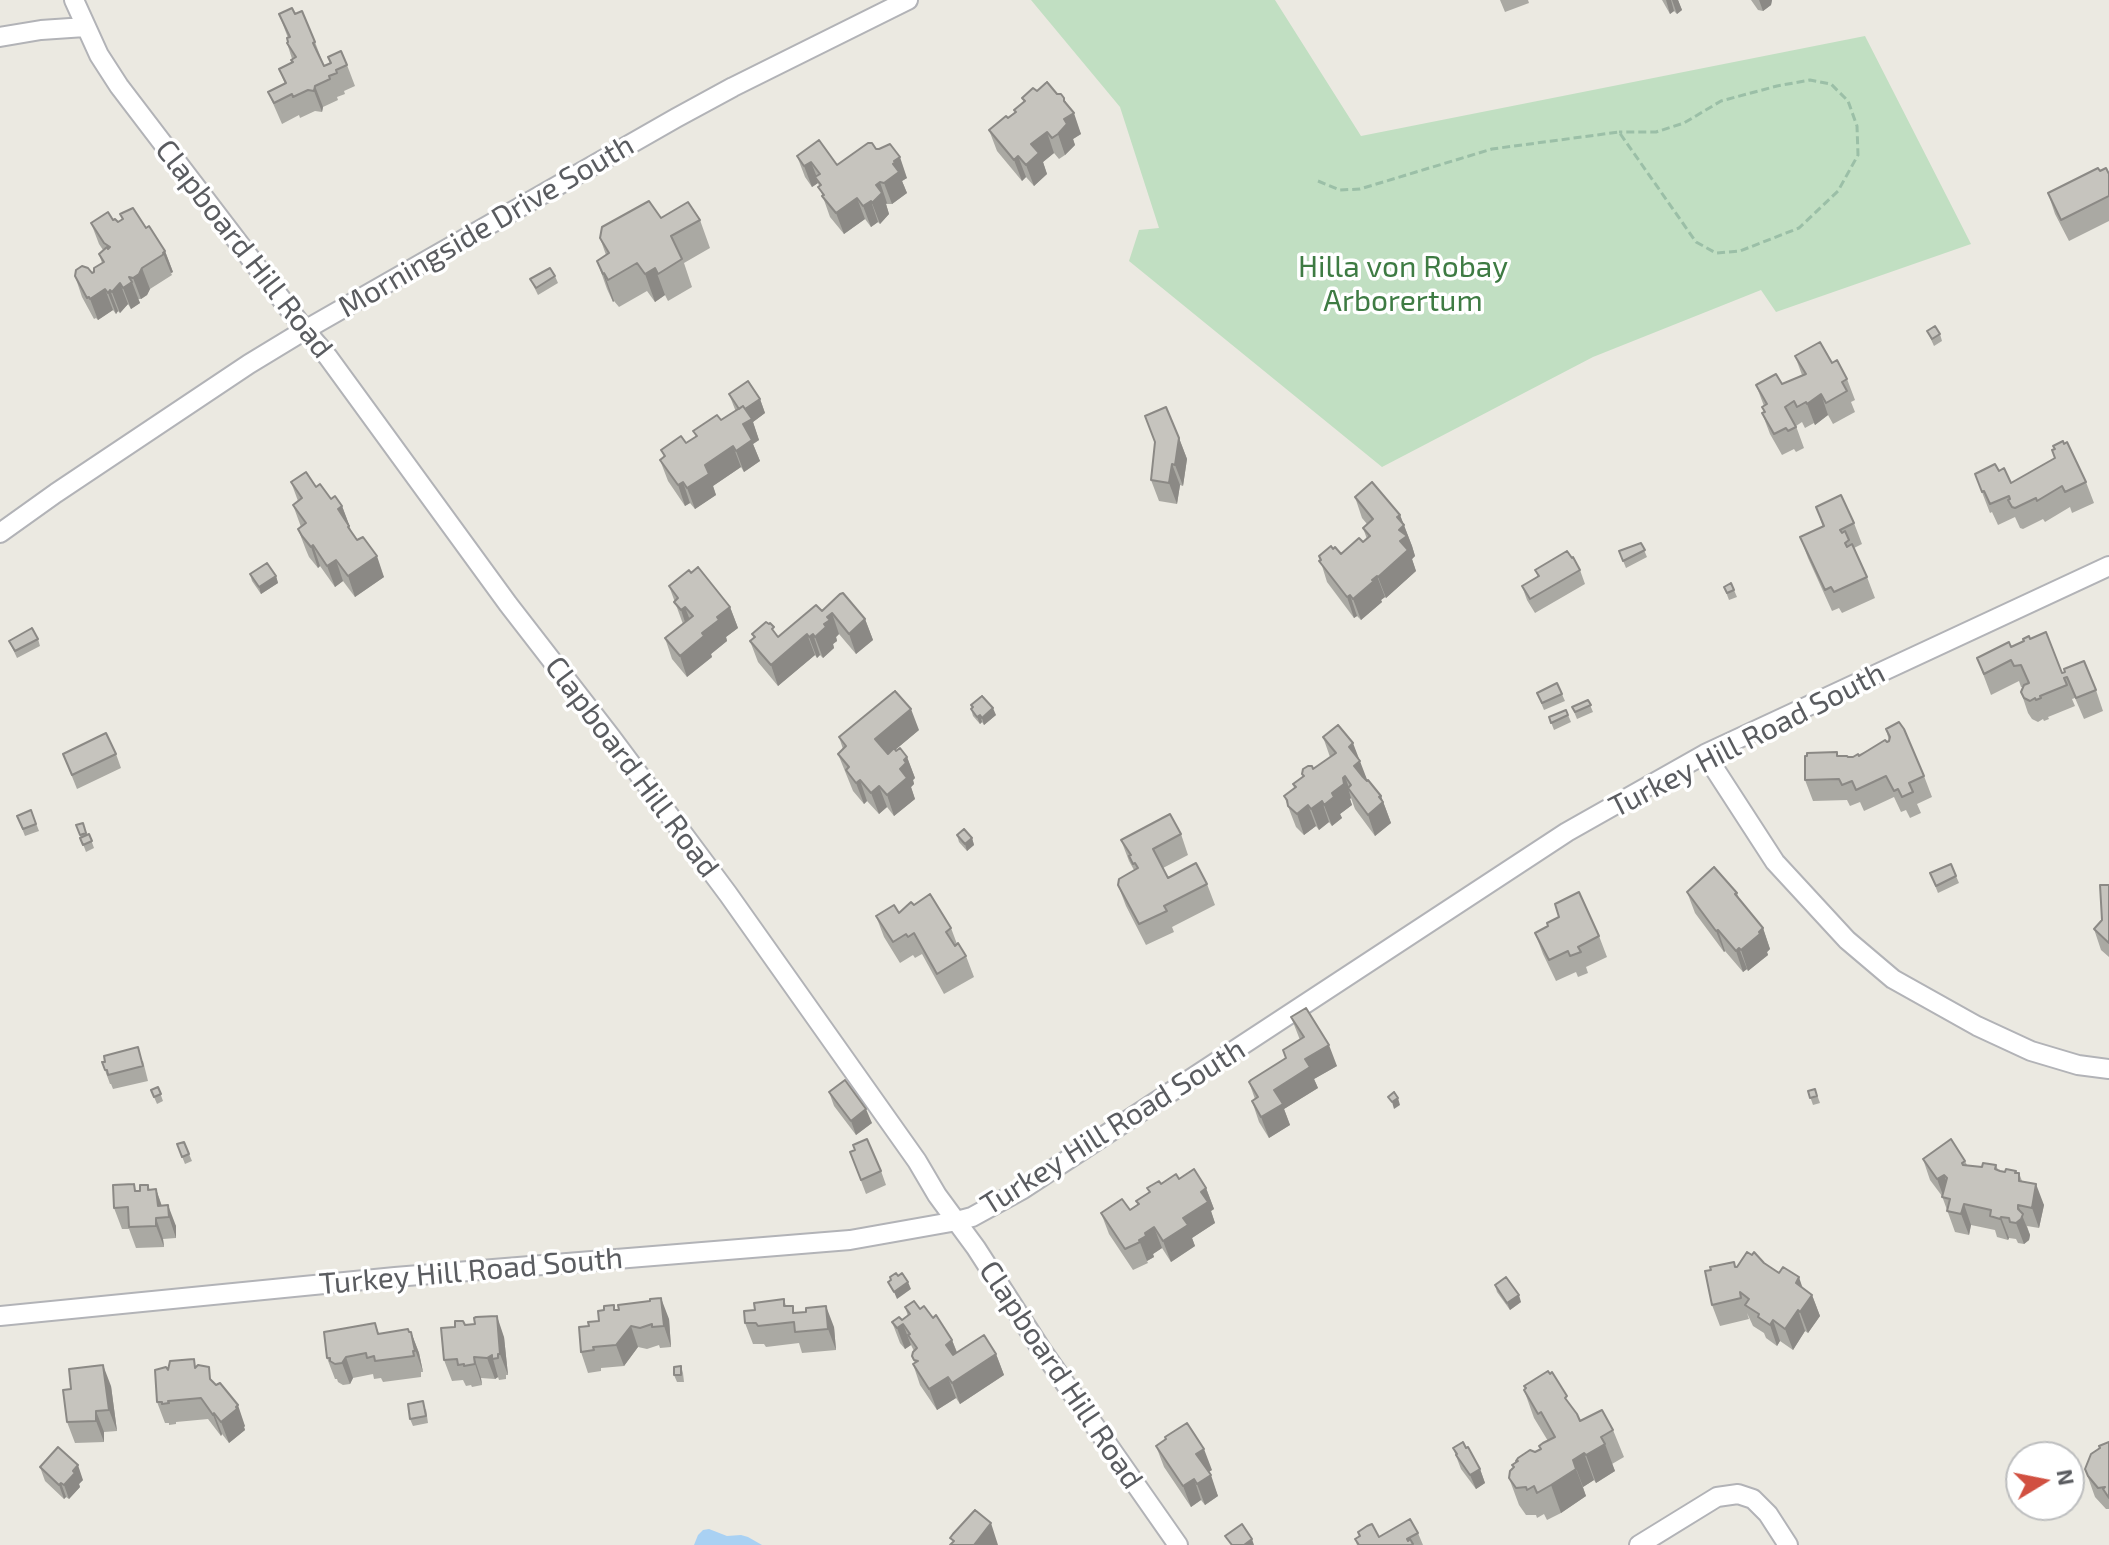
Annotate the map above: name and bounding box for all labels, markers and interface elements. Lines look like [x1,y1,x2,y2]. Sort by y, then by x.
street label: Morningside Drive South [332,127,640,325]
street label: Clapboard Hill Road [148,133,340,365]
park label: Hilla von Robay Arborertum [1298,249,1508,320]
street label: Clapboard Hill Road [537,649,727,885]
street label: Turkey Hill Road South [1603,655,1891,825]
street label: Turkey Hill Road South [974,1031,1252,1223]
street label: Turkey Hill Road South [318,1240,624,1302]
street label: Clapboard Hill Road [971,1254,1151,1496]
north arrow [2005,1441,2085,1521]
text: N [2052,1467,2081,1487]

